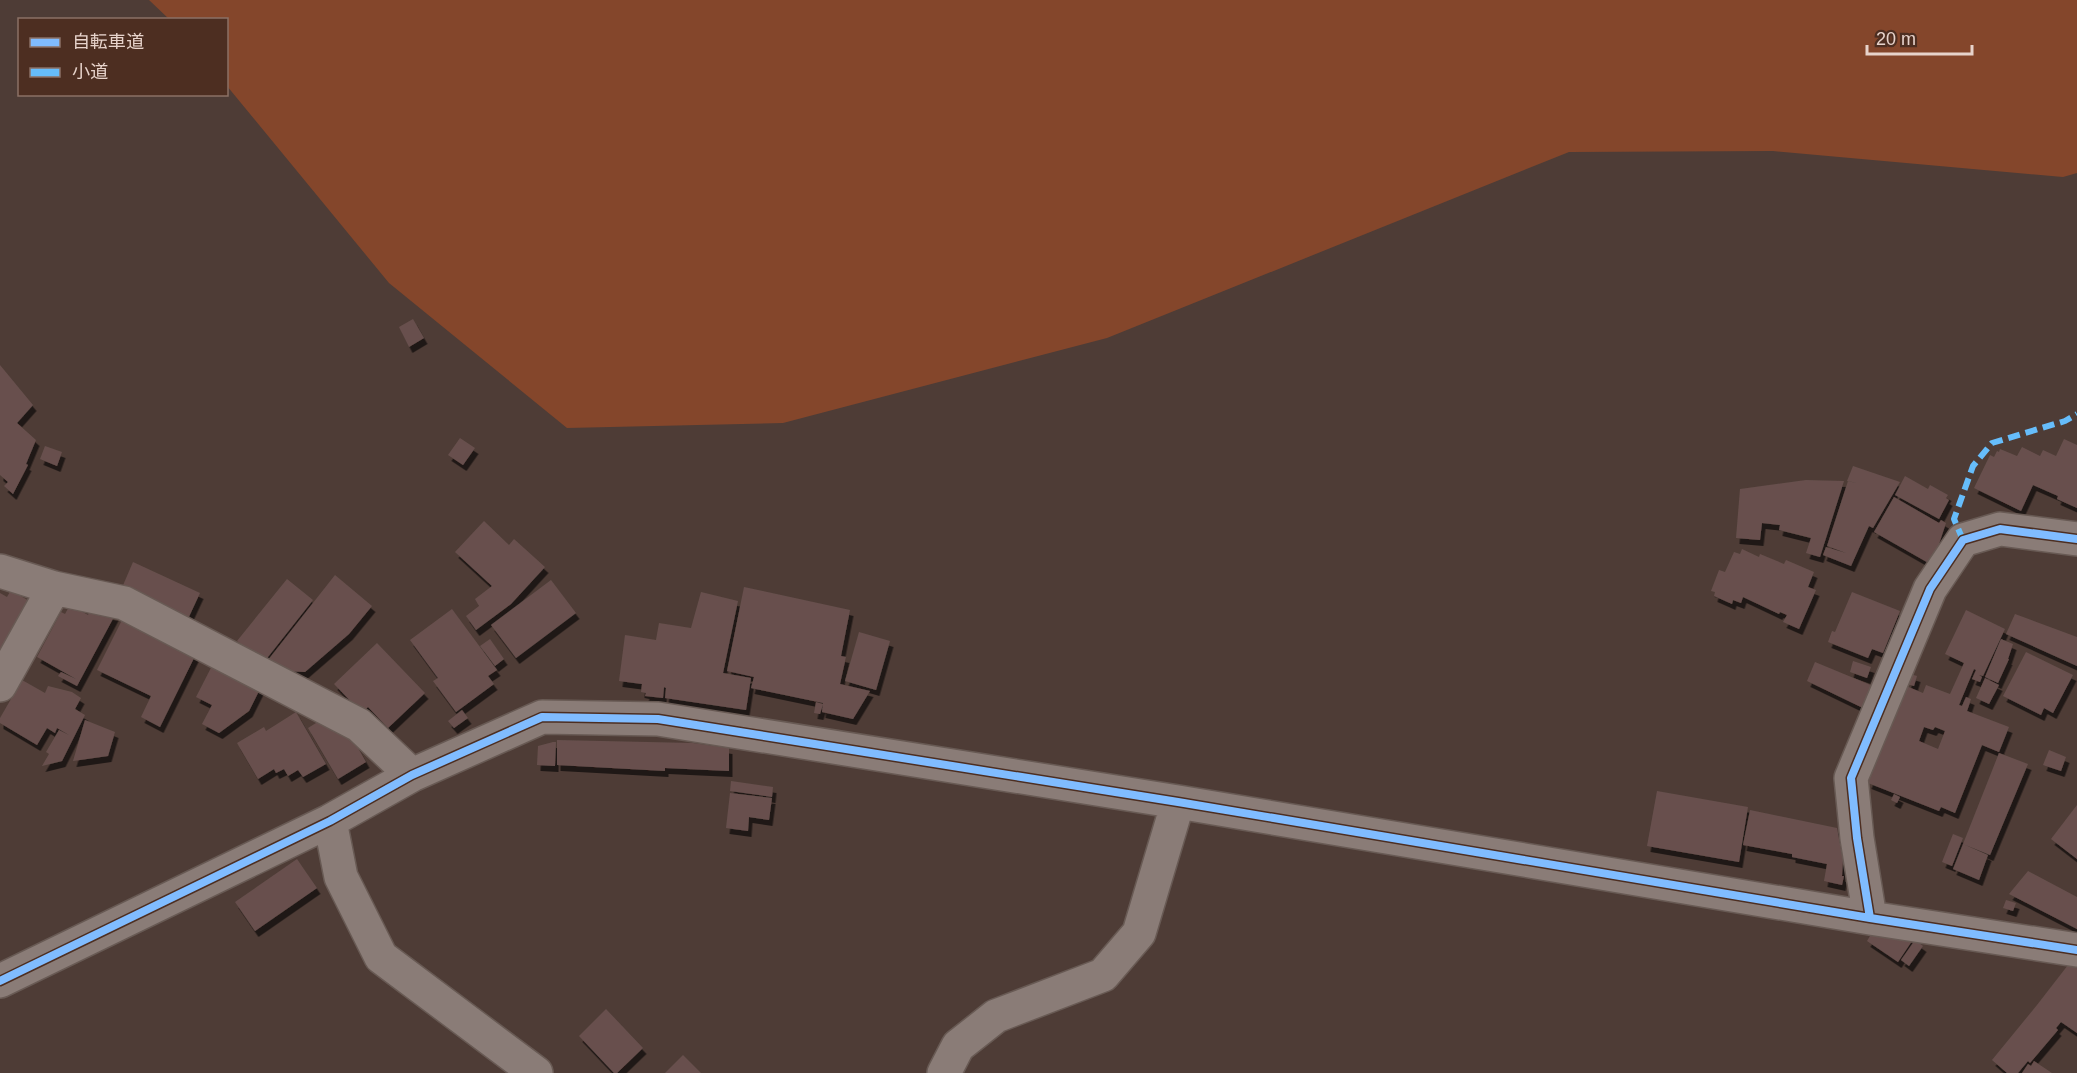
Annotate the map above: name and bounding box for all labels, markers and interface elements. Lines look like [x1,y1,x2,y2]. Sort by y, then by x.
legend [18,18,228,96]
scale bar [1867,18,1972,56]
text: 20 m [1876,29,1916,49]
text: 自転車道 [72,32,144,52]
text: 小道 [72,62,108,82]

